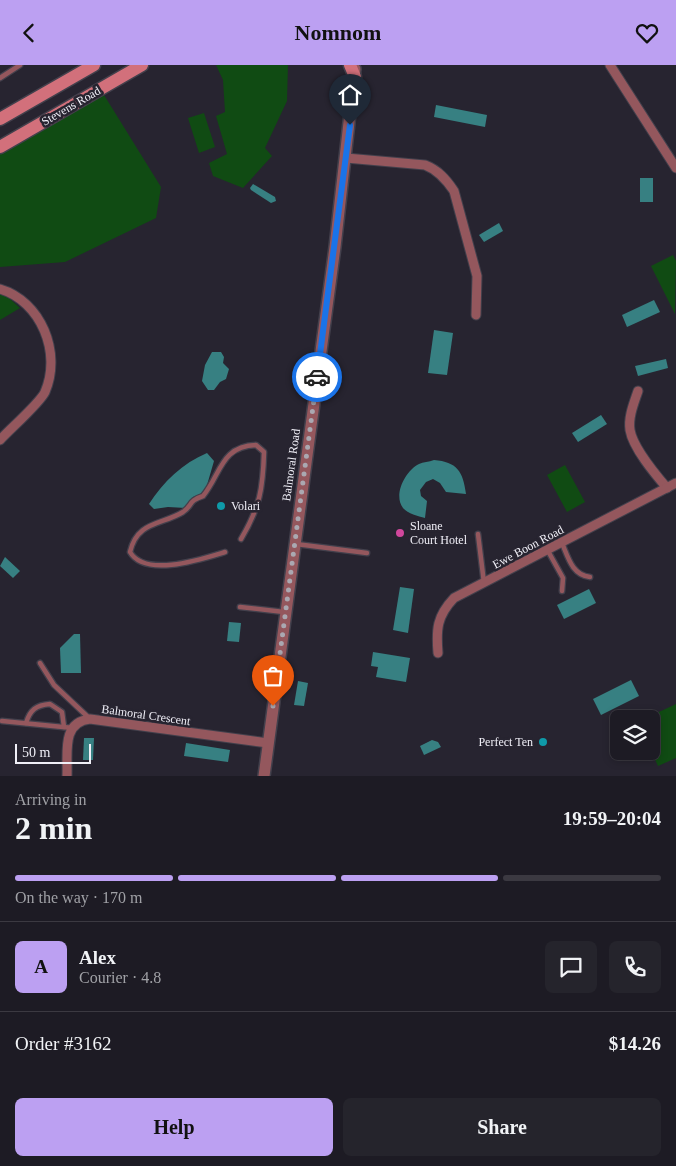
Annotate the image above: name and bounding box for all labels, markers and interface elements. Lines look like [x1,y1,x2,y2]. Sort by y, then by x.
icon: back [15,19,43,47]
icon: heart [633,19,661,47]
text: Nomnom [295,20,381,45]
pin [329,74,371,125]
icon: home [336,81,364,109]
street label: Stevens Road [39,84,103,128]
courier [292,352,342,402]
icon: car [303,363,331,391]
street label: Balmoral Road [279,428,303,502]
place label: Volari [231,499,261,513]
marker: Volari [215,500,227,512]
place label: Sloane Court Hotel [410,519,468,547]
street label: Ewe Boon Road [490,522,566,572]
marker: Sloane Court Hotel [394,527,406,539]
pin [252,655,294,706]
icon: bag [259,662,287,690]
street label: Balmoral Crescent [101,702,192,728]
map controls [610,710,660,760]
button: layers [610,710,660,760]
place label: Perfect Ten [478,735,533,749]
marker: Perfect Ten [537,736,549,748]
scale bar [15,741,91,764]
text: 50 m [22,745,50,760]
text: Arriving in [15,791,87,808]
text: 19:59–20:04 [563,808,661,829]
text: 2 min [15,810,92,846]
text: On the way · 170 m [15,889,143,906]
button: chat [545,941,597,993]
button: phone [609,941,661,993]
text: Alex [79,947,116,968]
text: A [34,956,48,977]
text: Courier · 4.8 [79,969,161,986]
text: Order #3162 [15,1033,112,1054]
text: $14.26 [609,1033,661,1054]
button: Help [15,1098,333,1156]
button: Share [343,1098,661,1156]

